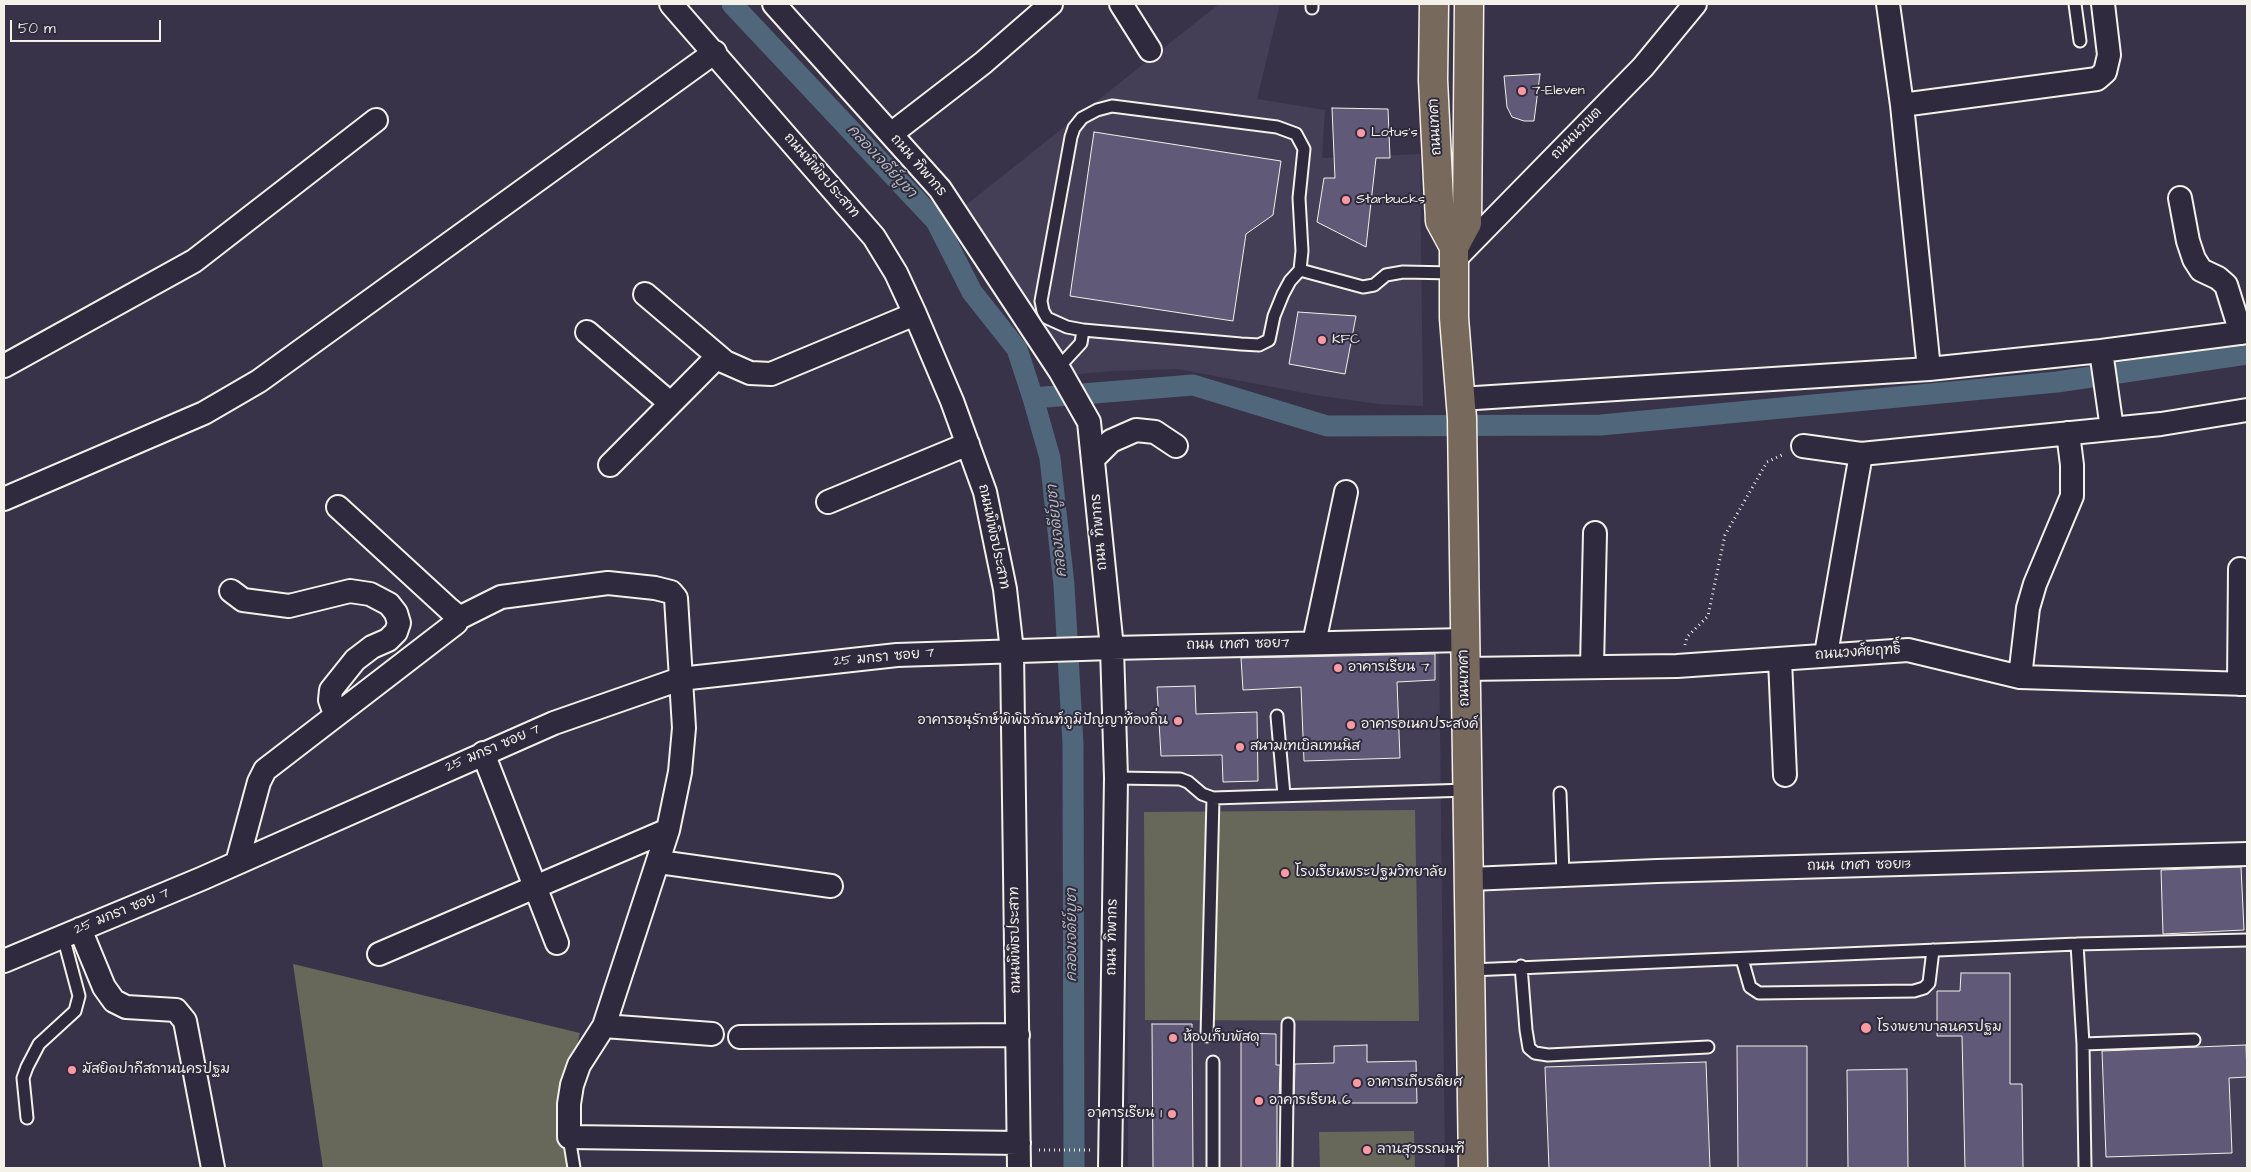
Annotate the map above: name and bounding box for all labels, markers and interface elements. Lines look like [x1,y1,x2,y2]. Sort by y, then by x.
scale bar [12,10,164,42]
text: 50 m [18,18,56,39]
place label: 7-Eleven [1532,83,1585,99]
marker: 7-Eleven [1516,85,1528,97]
street label: ถนนเทศา [1426,98,1446,156]
street label: ถนนนวเขต [1548,104,1606,164]
water label: คลองเจดีย์บูชา [843,122,919,202]
place label: Lotus's [1371,125,1418,141]
marker: Lotus's [1355,127,1367,139]
street label: ถนนพิพิธประสาท [780,130,862,222]
street label: ถนน ทิพากร [886,132,950,200]
place label: Starbucks [1356,192,1425,208]
marker: Starbucks [1340,194,1352,206]
place label: KFC [1332,332,1360,348]
marker: KFC [1316,334,1328,346]
street label: ถนนพิพิธประสาท [974,483,1012,591]
water label: คลองเจดีย์บูชา [1044,484,1072,578]
street label: ถนน ทิพากร [1088,493,1112,571]
street label: ถนน เทศา ซอย7 [1186,636,1290,654]
street label: ถนนวงศ์ยฤทธิ์ [1814,642,1902,664]
street label: 25 มกรา ซอย 7 [833,645,935,671]
street label: ถนนเทศา [1456,649,1474,707]
place label: อาคารเรียน 7 [1348,660,1430,676]
marker: อาคารเรียน 7 [1332,662,1344,674]
place label: อาคารอนุรักษ์พิพิธภัณฑ์ภูมิปัญญาท้องถิ่น [918,713,1168,729]
marker: อาคารอนุรักษ์พิพิธภัณฑ์ภูมิปัญญาท้องถิ่น [1172,715,1184,727]
place label: อาคารอเนกประสงค์ [1361,717,1479,733]
marker: อาคารอเนกประสงค์ [1345,719,1357,731]
street label: 25 มกรา ซอย 7 [443,721,543,777]
place label: สนามเทเบิลเทนนิส [1250,739,1360,755]
marker: สนามเทเบิลเทนนิส [1234,741,1246,753]
street label: ถนน เทศา ซอย13 [1807,857,1911,875]
place label: โรงเรียนพระปฐมวิทยาลัย [1295,865,1447,881]
marker: โรงเรียนพระปฐมวิทยาลัย [1279,867,1291,879]
street label: 25 มกรา ซอย 7 [72,885,172,939]
street label: ถนนพิพิธประสาท [1007,886,1025,994]
water label: คลองเจดีย์บูชา [1064,888,1082,982]
street label: ถนน ทิพากร [1104,898,1122,976]
place label: โรงพยาบาลนครปฐม [1877,1020,2002,1036]
marker: โรงพยาบาลนครปฐม [1859,1021,1873,1035]
place label: ห้องเก็บพัสดุ [1183,1030,1260,1046]
marker: ห้องเก็บพัสดุ [1167,1032,1179,1044]
place label: มัสยิดปากีสถานนครปฐม [82,1062,230,1078]
marker: มัสยิดปากีสถานนครปฐม [66,1064,78,1076]
place label: อาคารเกียรติยศ [1367,1075,1462,1091]
marker: อาคารเกียรติยศ [1351,1077,1363,1089]
place label: อาคารเรียน 6 [1269,1093,1351,1109]
marker: อาคารเรียน 6 [1253,1095,1265,1107]
place label: อาคารเรียน 1 [1087,1106,1162,1122]
marker: อาคารเรียน 1 [1166,1108,1178,1120]
place label: ลานสุวรรณนฑี [1377,1142,1465,1158]
marker: ลานสุวรรณนฑี [1361,1144,1373,1156]

